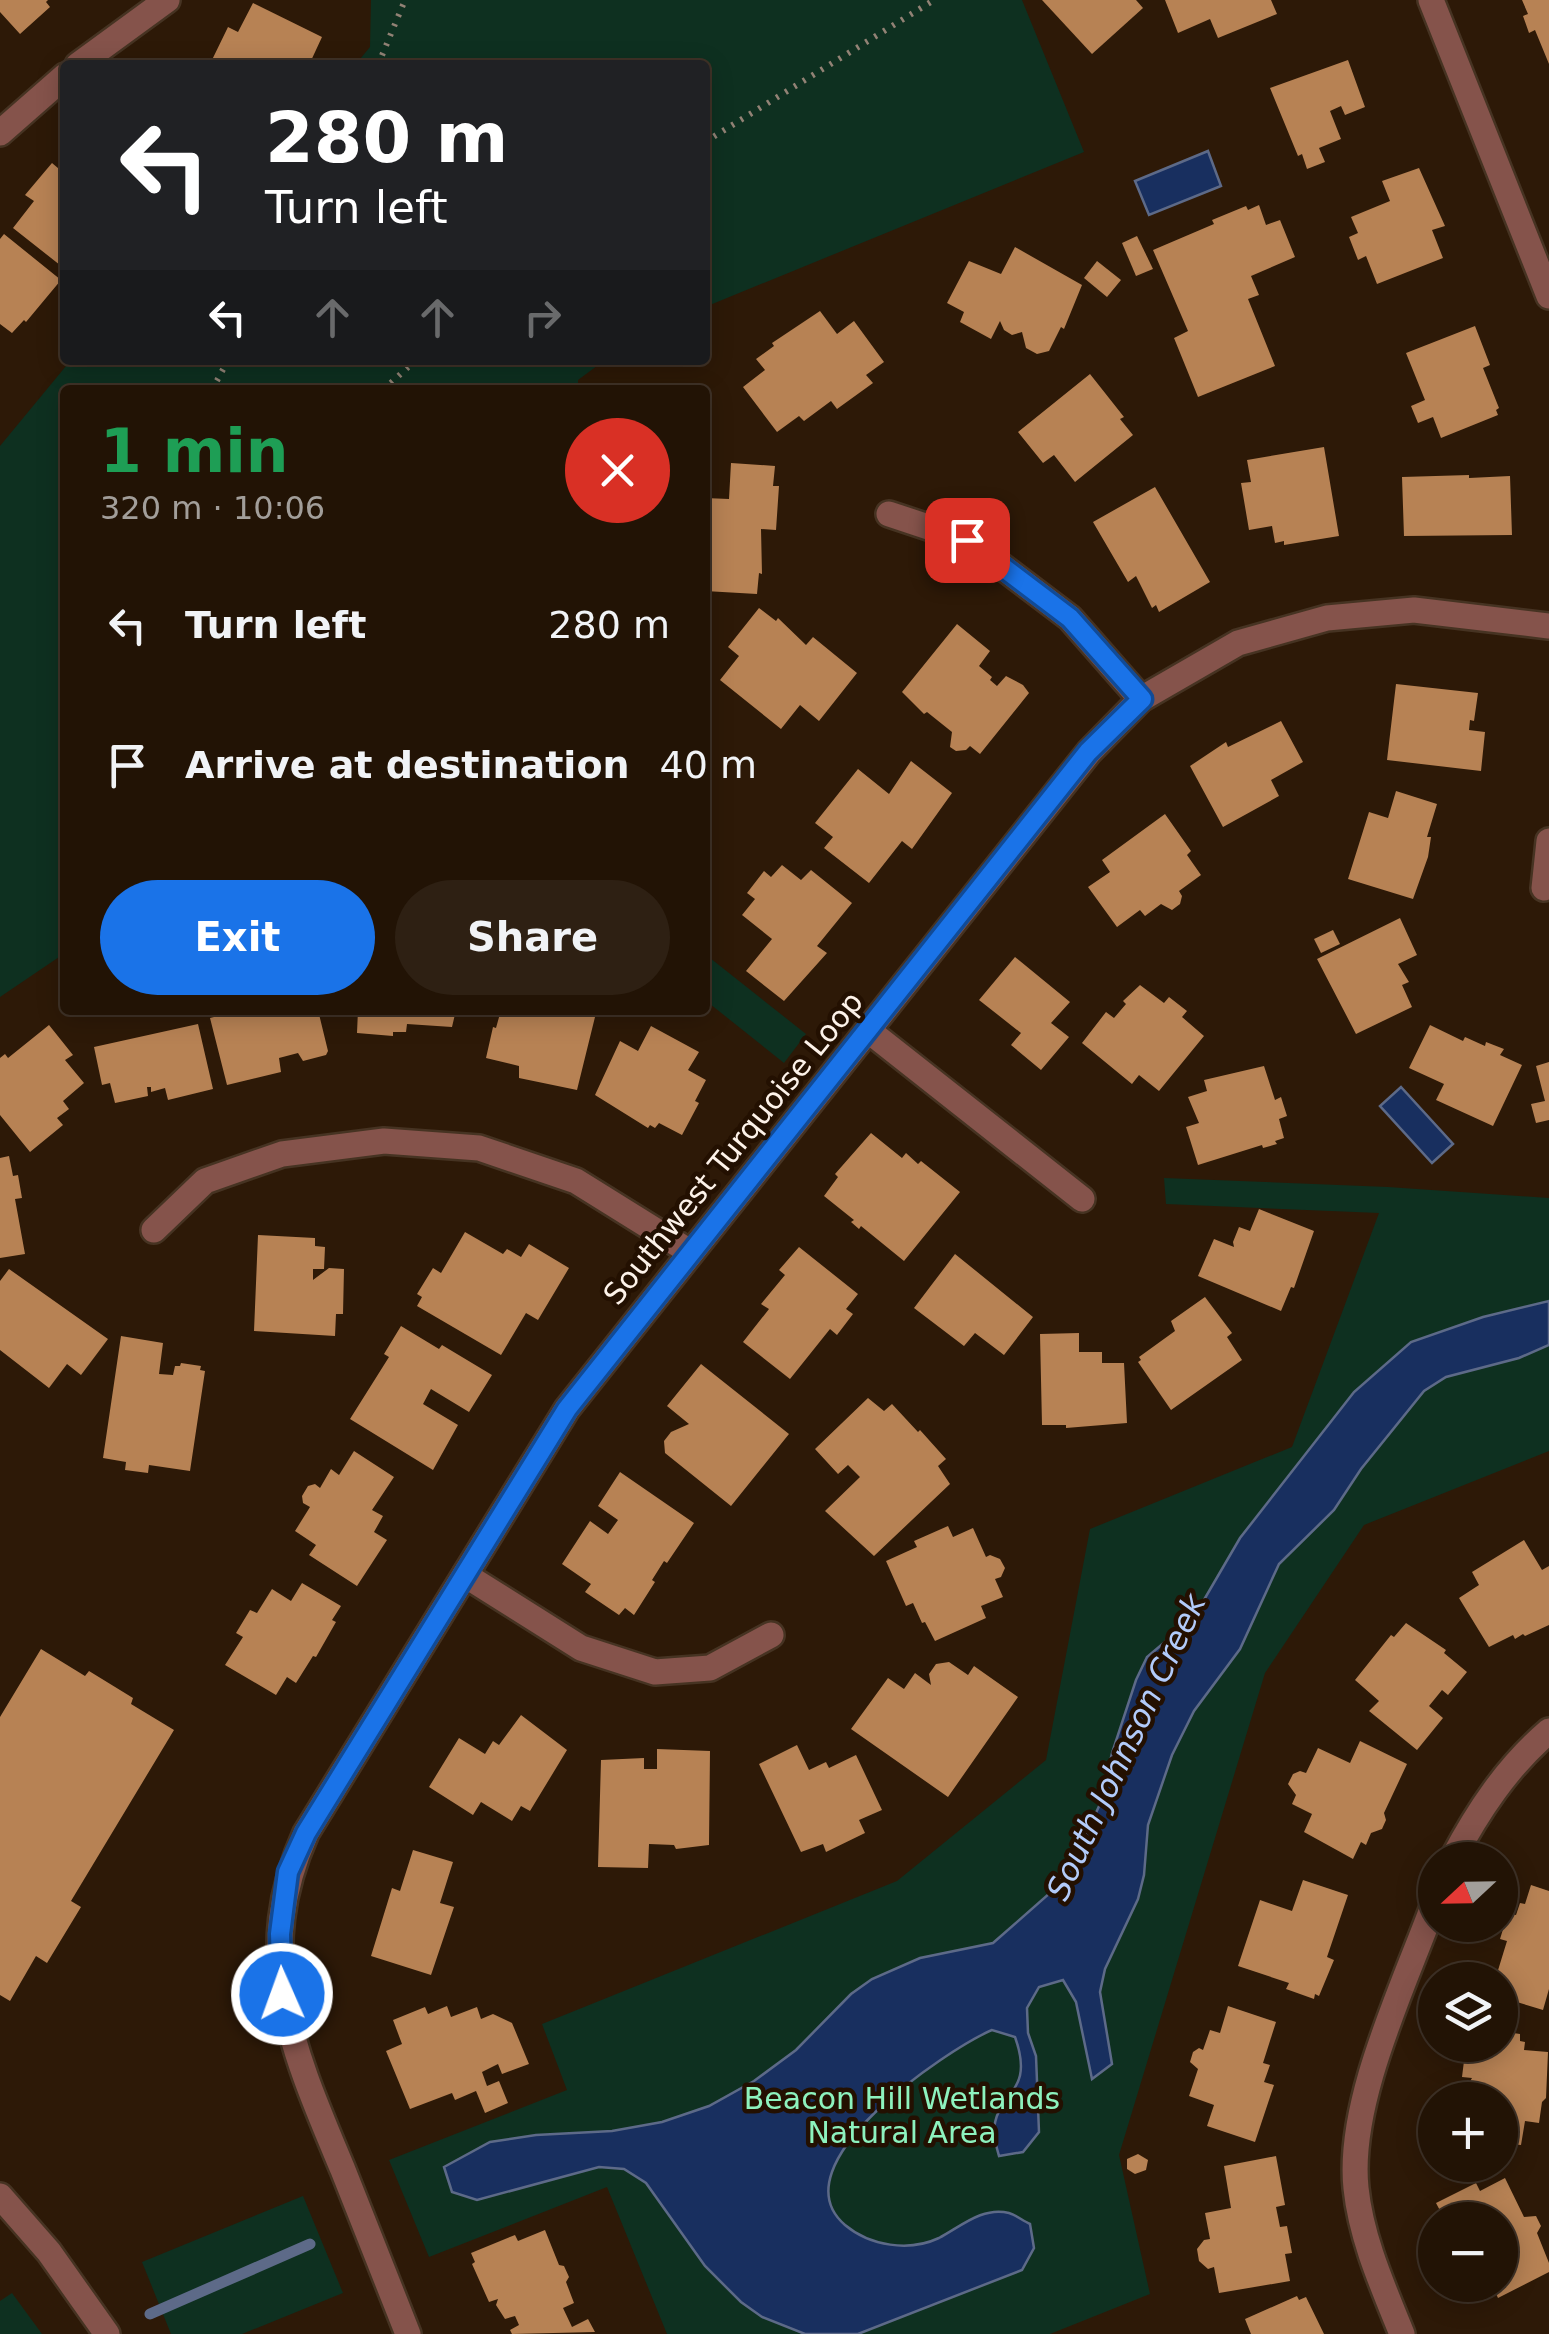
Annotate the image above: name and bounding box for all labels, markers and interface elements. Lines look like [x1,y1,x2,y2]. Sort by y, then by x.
text: 280 m [265,97,508,179]
icon: left [100,100,230,230]
text: Turn left [265,181,448,234]
icon: left [200,290,255,345]
icon: ahead [305,290,360,345]
icon: ahead [410,290,465,345]
icon: right [515,290,570,345]
text: 1 min [100,416,288,486]
button: close [565,418,670,523]
text: 320 m · 10:06 [100,489,325,527]
pin [925,498,1010,583]
icon: arrive [940,513,995,568]
icon: left [100,598,155,653]
text: Turn left [185,603,366,647]
text: 280 m [548,603,670,647]
icon: arrive [100,738,155,793]
text: Arrive at destination [185,743,630,787]
text: 40 m [660,743,757,787]
button: Exit [100,880,375,995]
button: Share [395,880,670,995]
street label: Southwest Turquoise Loop [596,985,870,1311]
water label: South Johnson Creek [1038,1587,1214,1906]
north arrow [1418,1842,1518,1942]
map controls [1418,1842,1518,2302]
position arrow [230,1942,334,2046]
button: layers [1418,1962,1518,2062]
park label: Beacon Hill Wetlands Natural Area [744,2081,1060,2150]
button: + [1418,2082,1518,2182]
button: − [1418,2202,1518,2302]

